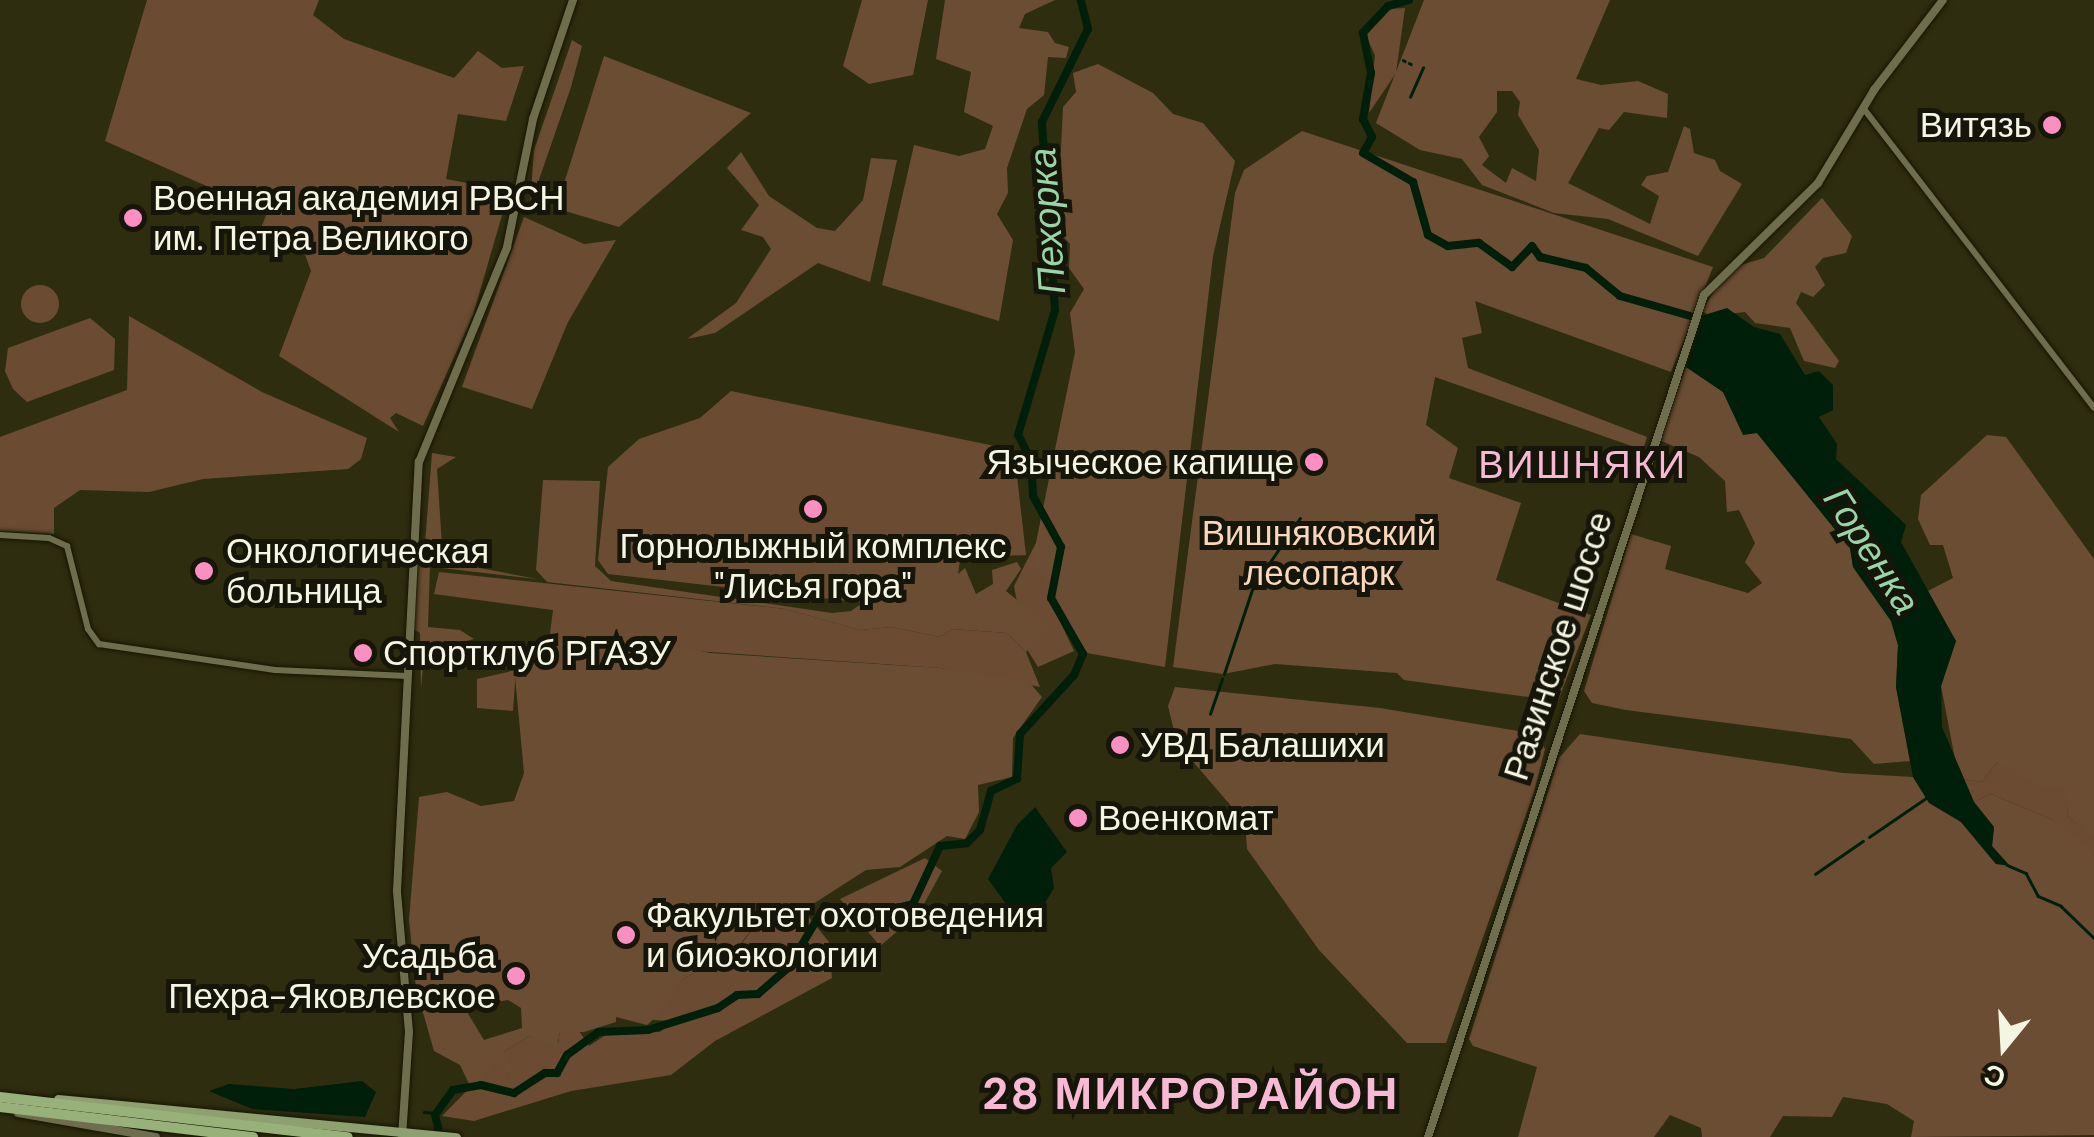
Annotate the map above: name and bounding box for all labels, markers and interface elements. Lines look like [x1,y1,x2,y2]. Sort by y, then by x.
place label: Витязь [1920,104,2032,146]
marker: Витязь [2041,114,2063,136]
water label: Пехорка [1020,146,1076,296]
place label: Военная академия РВСН им. Петра Великого [153,177,565,259]
marker: Военная академия РВСН им. Петра Великого [122,207,144,229]
place label: Языческое капище [986,441,1294,483]
district label: ВИШНЯКИ [1478,443,1688,489]
marker: Языческое капище [1303,451,1325,473]
water label: Горенка [1813,479,1929,623]
marker: Горнолыжный комплекс "Лисья гора" [802,498,824,520]
street label: Разинское шоссе [1495,507,1621,785]
park label: Вишняковский лесопарк [1202,512,1436,594]
place label: Горнолыжный комплекс "Лисья гора" [619,525,1007,607]
place label: Онкологическая больница [226,530,489,612]
marker: Онкологическая больница [191,558,217,584]
place label: Спортклуб РГАЗУ [383,632,671,674]
marker: Спортклуб РГАЗУ [352,642,374,664]
place label: УВД Балашихи [1140,724,1385,766]
marker: УВД Балашихи [1109,734,1131,756]
place label: Военкомат [1098,797,1274,839]
marker: Военкомат [1067,807,1089,829]
place label: Факультет охотоведения и биоэкологии [646,894,1044,976]
marker: Факультет охотоведения и биоэкологии [615,924,637,946]
place label: Усадьба Пехра-Яковлевское [168,935,496,1017]
marker: Усадьба Пехра-Яковлевское [505,965,527,987]
north arrow [1954,997,2054,1097]
text: С [1979,1055,2010,1097]
district label: 28 МИКРОРАЙОН [982,1067,1400,1121]

